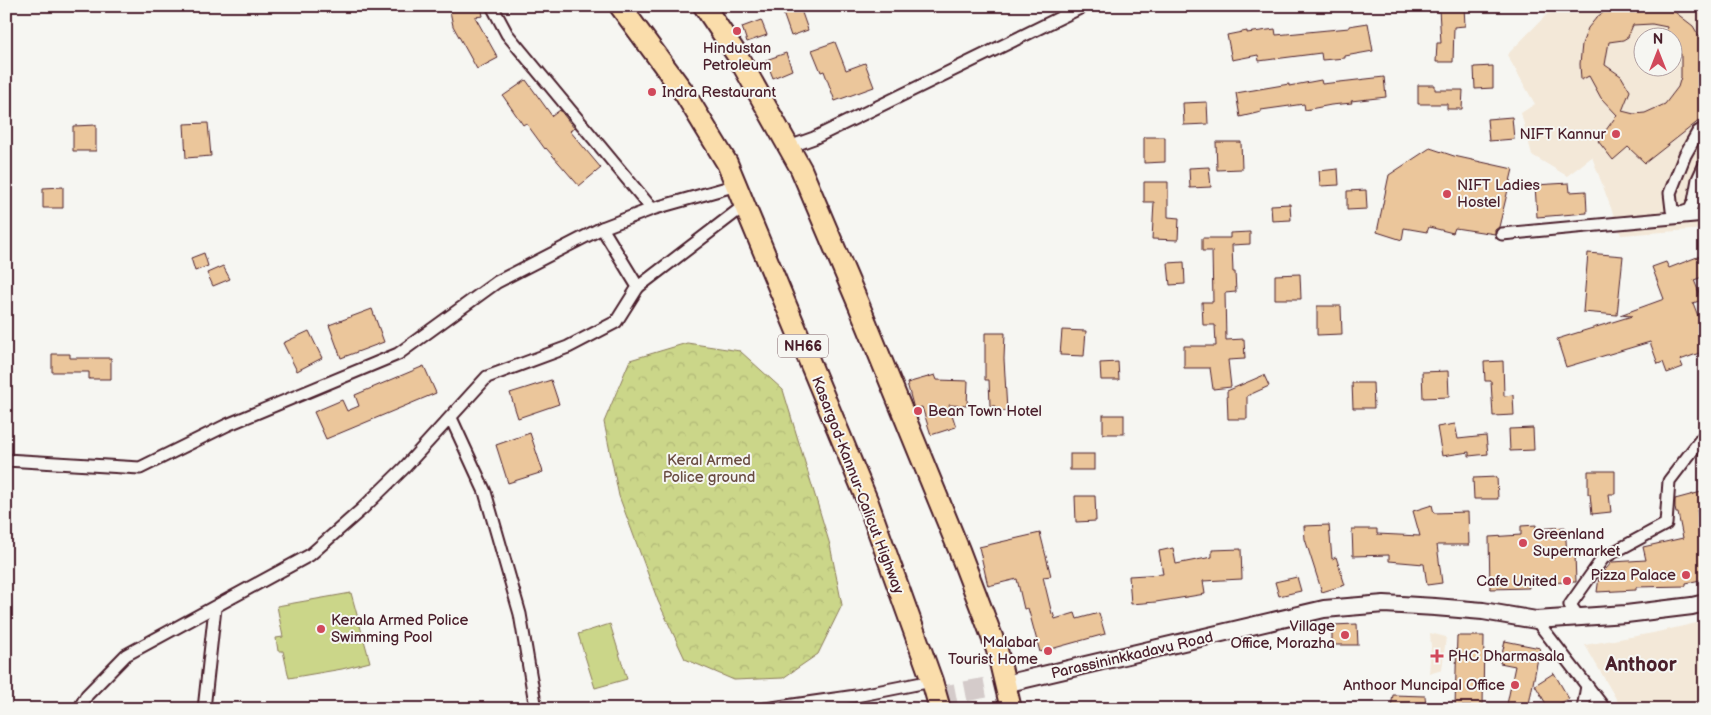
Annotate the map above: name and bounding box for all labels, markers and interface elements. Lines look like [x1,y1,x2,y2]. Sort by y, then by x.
marker: Hindustan Petroleum [731,25,743,37]
north arrow [1634,28,1684,78]
text: N [1653,31,1663,48]
place label: Hindustan Petroleum [703,39,771,75]
place label: Indra Restaurant [662,83,776,102]
marker: Indra Restaurant [646,86,658,98]
place label: NIFT Kannur [1519,125,1607,144]
marker: NIFT Kannur [1610,128,1622,140]
place label: NIFT Ladies Hostel [1457,176,1541,212]
marker: NIFT Ladies Hostel [1441,188,1453,200]
road number: NH66 [778,334,828,358]
street label: Kasargod-Kannur-Calicut Highway [807,374,908,597]
place label: Bean Town Hotel [928,402,1042,421]
marker: Bean Town Hotel [912,405,924,417]
park label: Keral Armed Police ground [663,451,755,487]
place label: Greenland Supermarket [1533,525,1621,561]
marker: Greenland Supermarket [1517,537,1529,549]
place label: Pizza Palace [1590,566,1676,585]
marker: Pizza Palace [1680,569,1692,581]
place label: Cafe United [1476,572,1557,591]
marker: Cafe United [1561,575,1573,587]
place label: Kerala Armed Police Swimming Pool [331,611,469,647]
place label: Village Office, Morazha [1231,617,1335,653]
marker: Kerala Armed Police Swimming Pool [315,623,327,635]
street label: Parassininkkadavu Road [1049,628,1215,683]
marker: Village Office, Morazha [1339,629,1351,641]
place label: Malabar Tourist Home [948,633,1039,669]
marker: Malabar Tourist Home [1042,645,1054,657]
place label: PHC Dharmasala [1448,647,1565,666]
marker: PHC Dharmasala [1430,649,1444,663]
district label: Anthoor [1604,653,1678,677]
place label: Anthoor Muncipal Office [1343,676,1505,695]
marker: Anthoor Muncipal Office [1509,679,1521,691]

